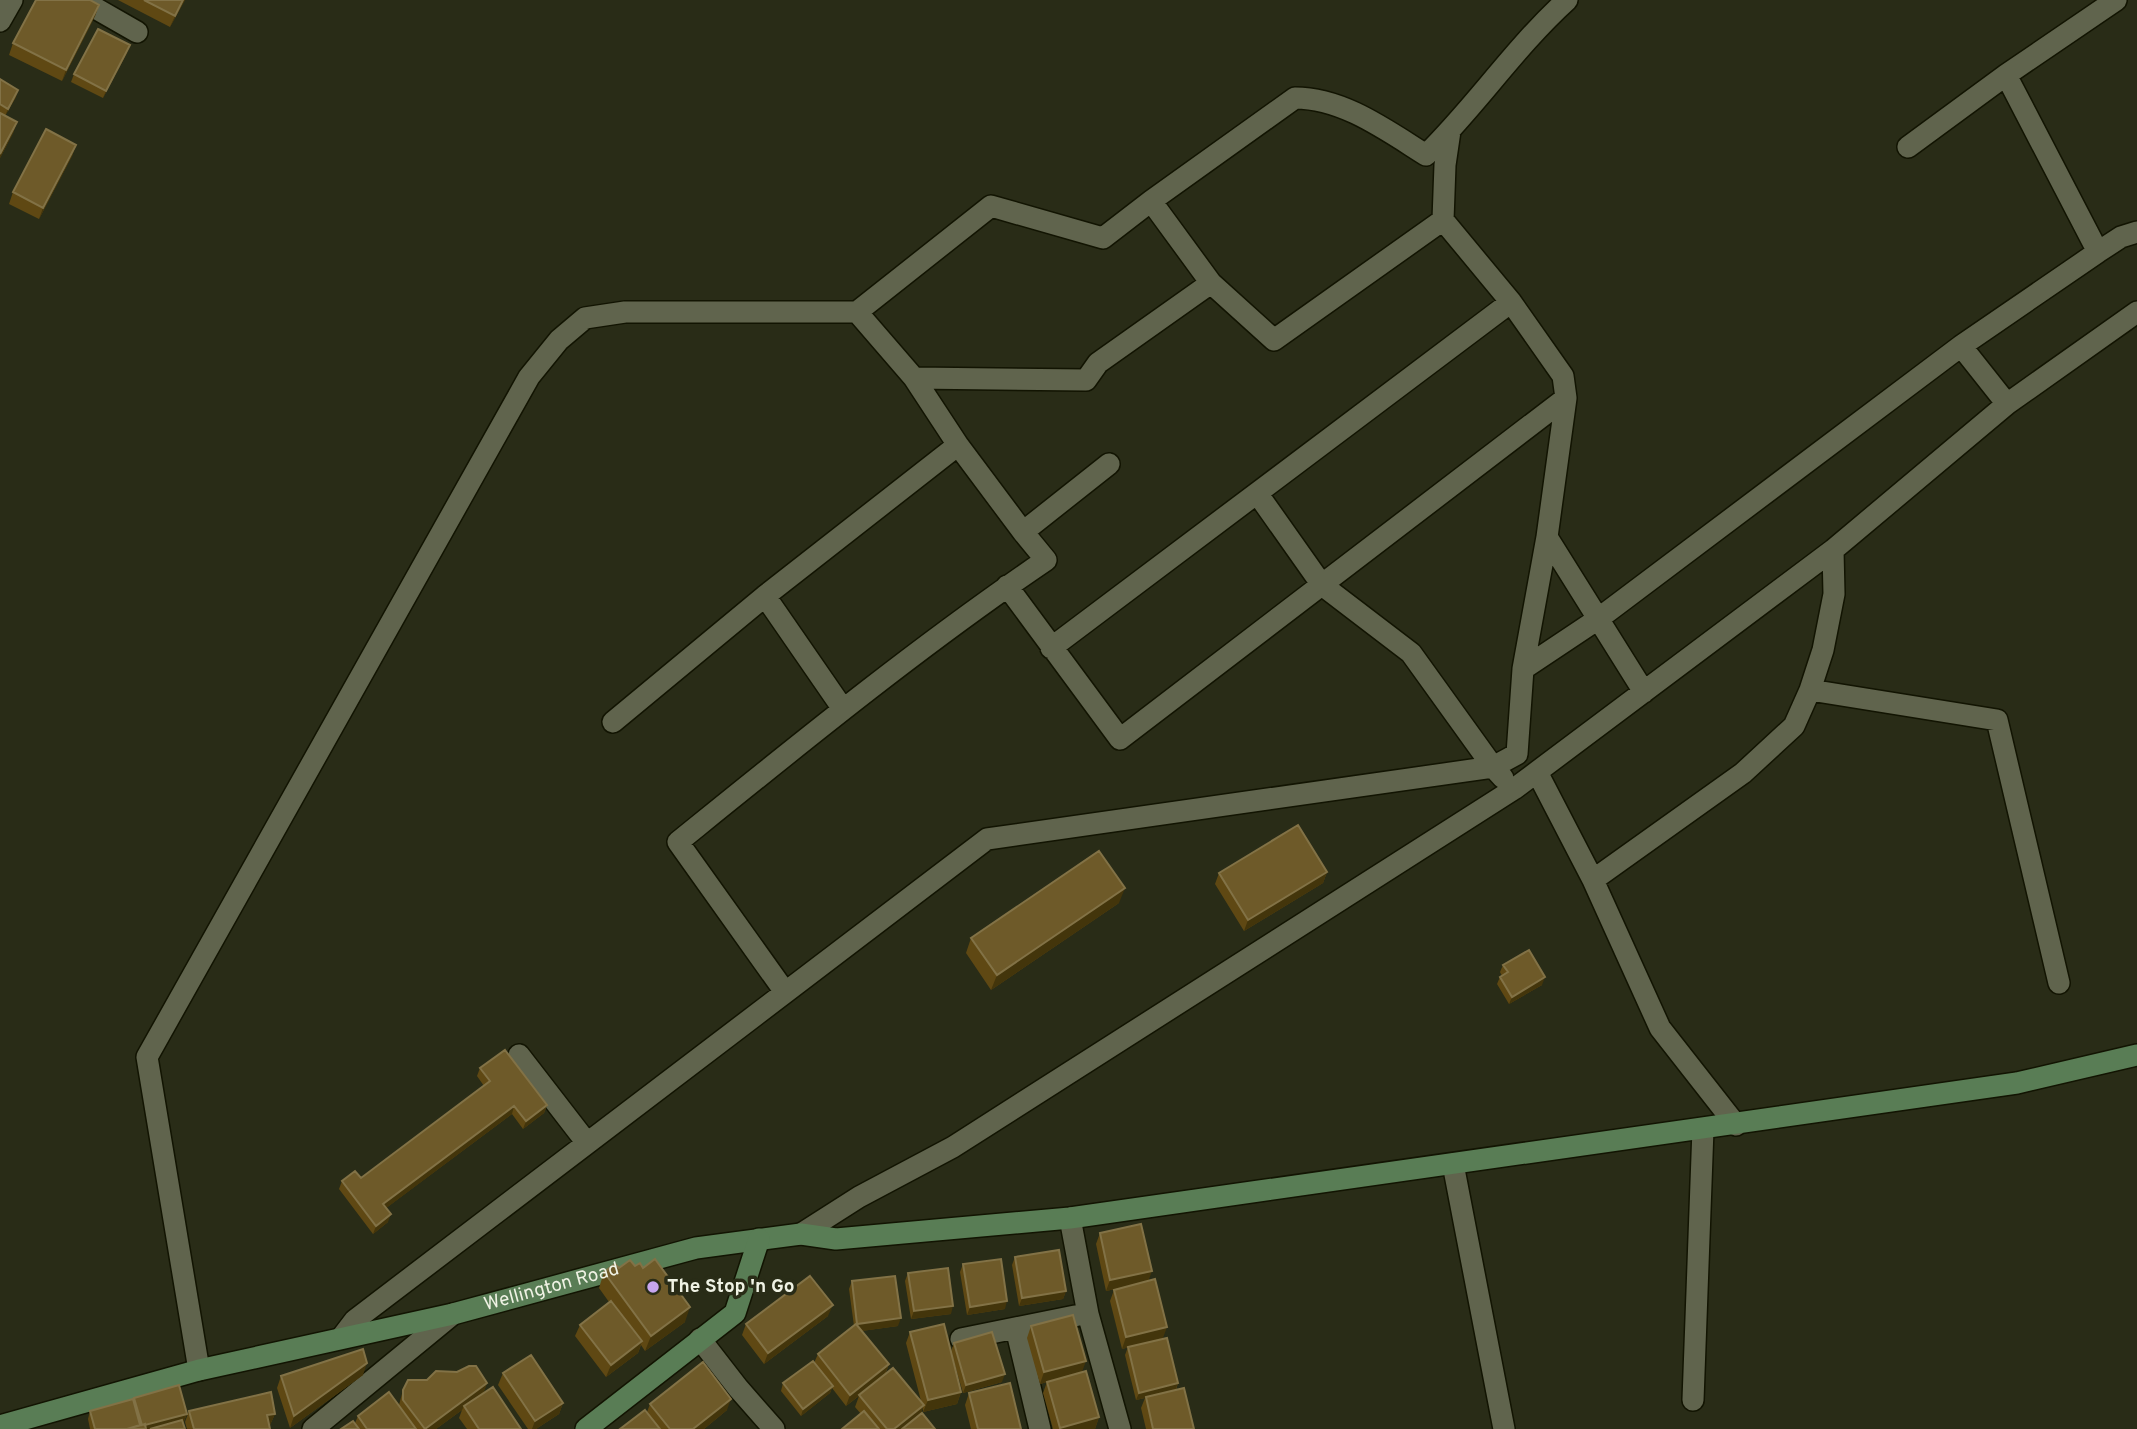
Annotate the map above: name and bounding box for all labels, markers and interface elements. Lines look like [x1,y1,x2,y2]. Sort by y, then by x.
street label: Wellington Road [481,1257,622,1317]
place label: The Stop 'n Go [667,1275,795,1299]
marker: The Stop 'n Go [645,1279,661,1295]

